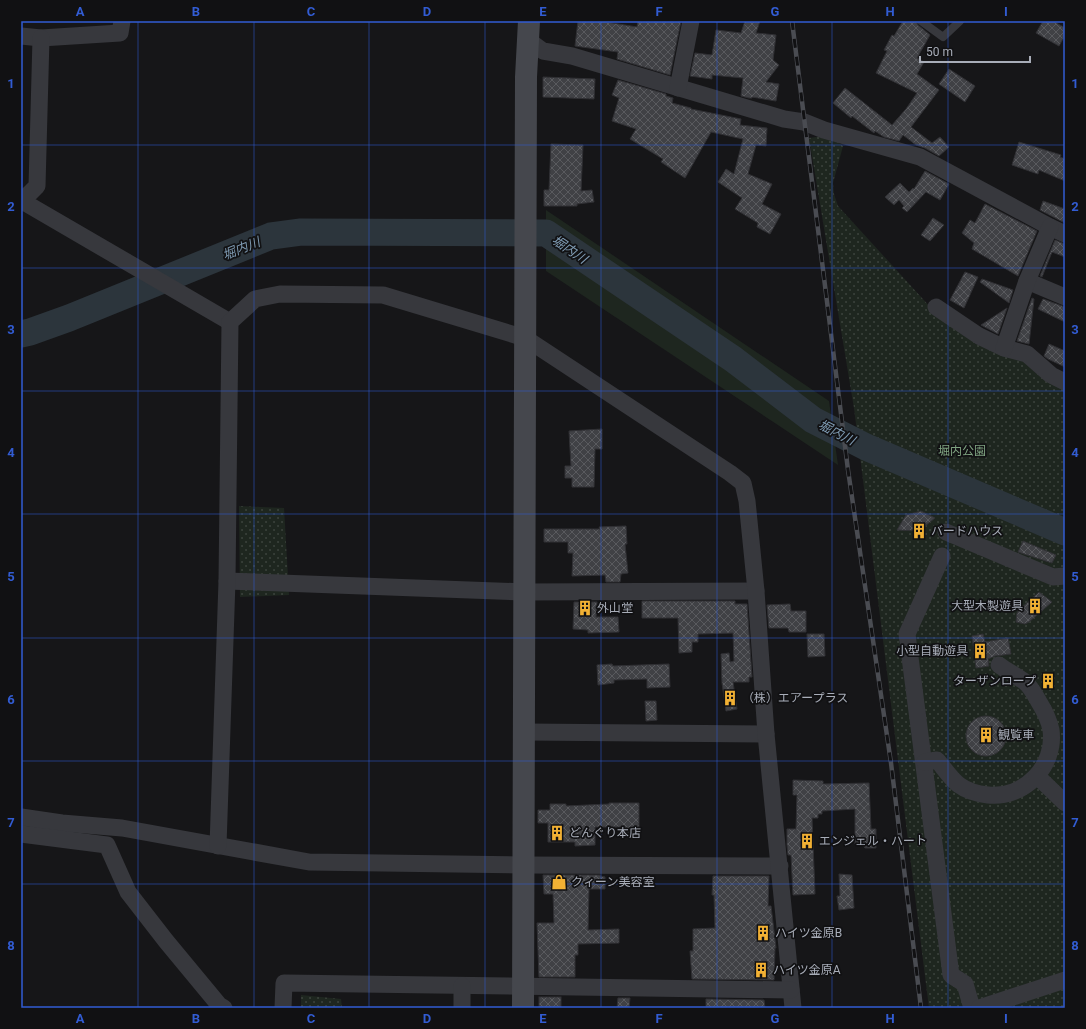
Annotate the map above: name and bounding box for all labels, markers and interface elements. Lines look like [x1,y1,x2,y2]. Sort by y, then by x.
text: A [76,4,85,19]
text: B [192,4,200,19]
text: C [307,4,316,19]
text: D [423,4,431,19]
text: E [539,4,547,19]
text: F [655,4,663,19]
text: G [771,4,780,19]
text: H [885,4,895,19]
text: I [1004,4,1008,19]
scale bar [920,38,1030,64]
text: 50 m [926,45,953,59]
text: 1 [7,76,15,91]
text: 1 [1071,76,1079,91]
text: 2 [7,199,15,214]
text: 2 [1071,199,1079,214]
water label: 堀内川 [549,232,592,268]
water label: 堀内川 [220,233,264,263]
text: 3 [7,322,15,337]
text: 3 [1071,322,1079,337]
water label: 堀内川 [816,417,859,449]
park label: 堀内公園 [938,444,986,458]
text: 4 [7,445,15,460]
text: 4 [1071,445,1079,460]
building icon: バードハウス [910,522,928,540]
place label: バードハウス [931,524,1003,538]
text: 5 [7,569,15,584]
text: 5 [1071,569,1079,584]
building icon: 大型木製遊具 [1026,597,1044,615]
building icon: 外山堂 [576,599,594,617]
place label: 大型木製遊具 [951,599,1023,613]
place label: 外山堂 [597,601,633,615]
building icon: 小型自動遊具 [971,642,989,660]
place label: 小型自動遊具 [896,644,968,658]
building icon: ターザンロープ [1039,672,1057,690]
place label: ターザンロープ [953,674,1036,688]
building icon: （株）エアープラス [721,689,739,707]
place label: （株）エアープラス [742,691,848,705]
text: 6 [7,692,15,707]
text: 6 [1071,692,1079,707]
building icon: 観覧車 [977,726,995,744]
place label: 観覧車 [998,728,1034,742]
text: 7 [7,815,15,830]
text: 7 [1071,815,1079,830]
building icon: どんぐり本店 [548,824,566,842]
place label: どんぐり本店 [569,826,641,840]
building icon: エンジェル・ハート [798,832,816,850]
place label: エンジェル・ハート [819,834,927,848]
shop icon: クィーン美容室 [550,873,568,891]
place label: クィーン美容室 [571,875,654,889]
building icon: ハイツ金原B [754,924,772,942]
place label: ハイツ金原B [775,926,842,940]
text: 8 [7,938,15,953]
text: 8 [1071,938,1079,953]
building icon: ハイツ金原A [752,961,770,979]
place label: ハイツ金原A [773,963,841,977]
text: A [76,1011,85,1026]
text: B [192,1011,200,1026]
text: C [307,1011,316,1026]
text: D [423,1011,431,1026]
text: E [539,1011,547,1026]
text: F [655,1011,663,1026]
text: G [771,1011,780,1026]
text: H [885,1011,895,1026]
text: I [1004,1011,1008,1026]

